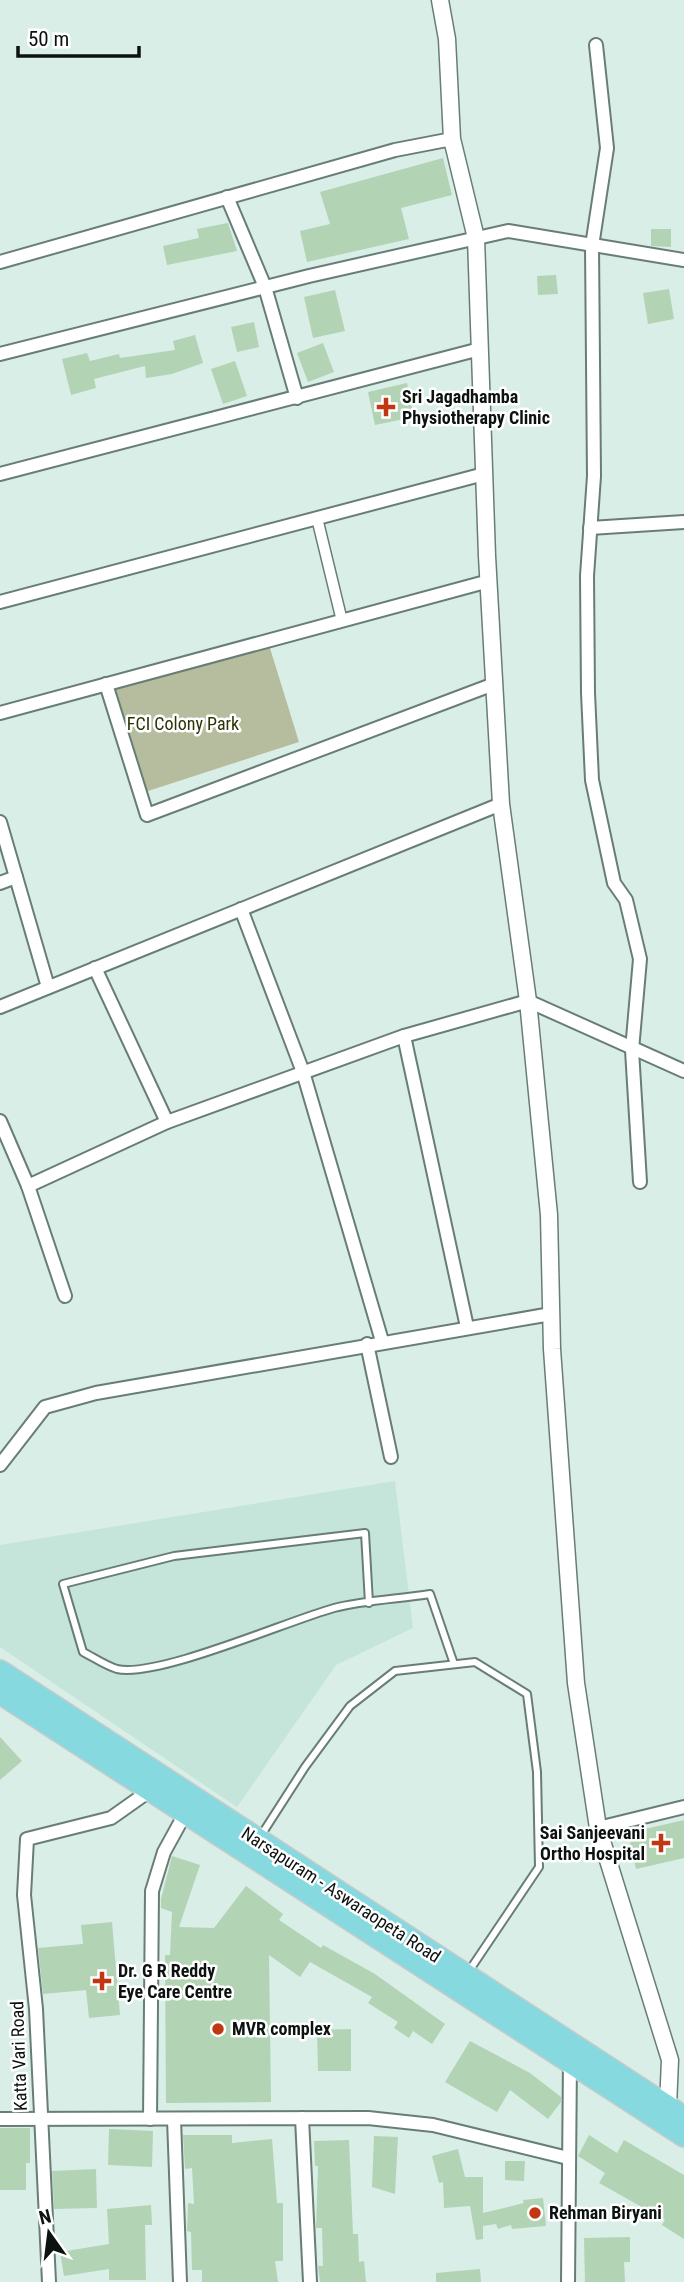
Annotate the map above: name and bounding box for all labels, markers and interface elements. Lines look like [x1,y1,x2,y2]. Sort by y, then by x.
scale bar [18,14,138,58]
text: 50 m [28,27,69,51]
place label: Sri Jagadhamba Physiotherapy Clinic [402,386,550,428]
marker: Sri Jagadhamba Physiotherapy Clinic [376,397,396,417]
park label: FCI Colony Park [127,713,239,734]
street label: Narsapuram - Aswaraopeta Road [238,1822,445,1967]
place label: Sai Sanjeevani Ortho Hospital [540,1822,645,1864]
marker: Sai Sanjeevani Ortho Hospital [651,1833,671,1853]
place label: Dr. G R Reddy Eye Care Centre [118,1960,233,2002]
marker: Dr. G R Reddy Eye Care Centre [92,1971,112,1991]
street label: Katta Vari Road [6,2001,31,2111]
place label: MVR complex [232,2018,331,2039]
marker: MVR complex [210,2021,226,2037]
north arrow [14,2198,84,2268]
place label: Rehman Biryani [549,2202,662,2223]
text: N [37,2204,53,2230]
marker: Rehman Biryani [527,2205,543,2221]

